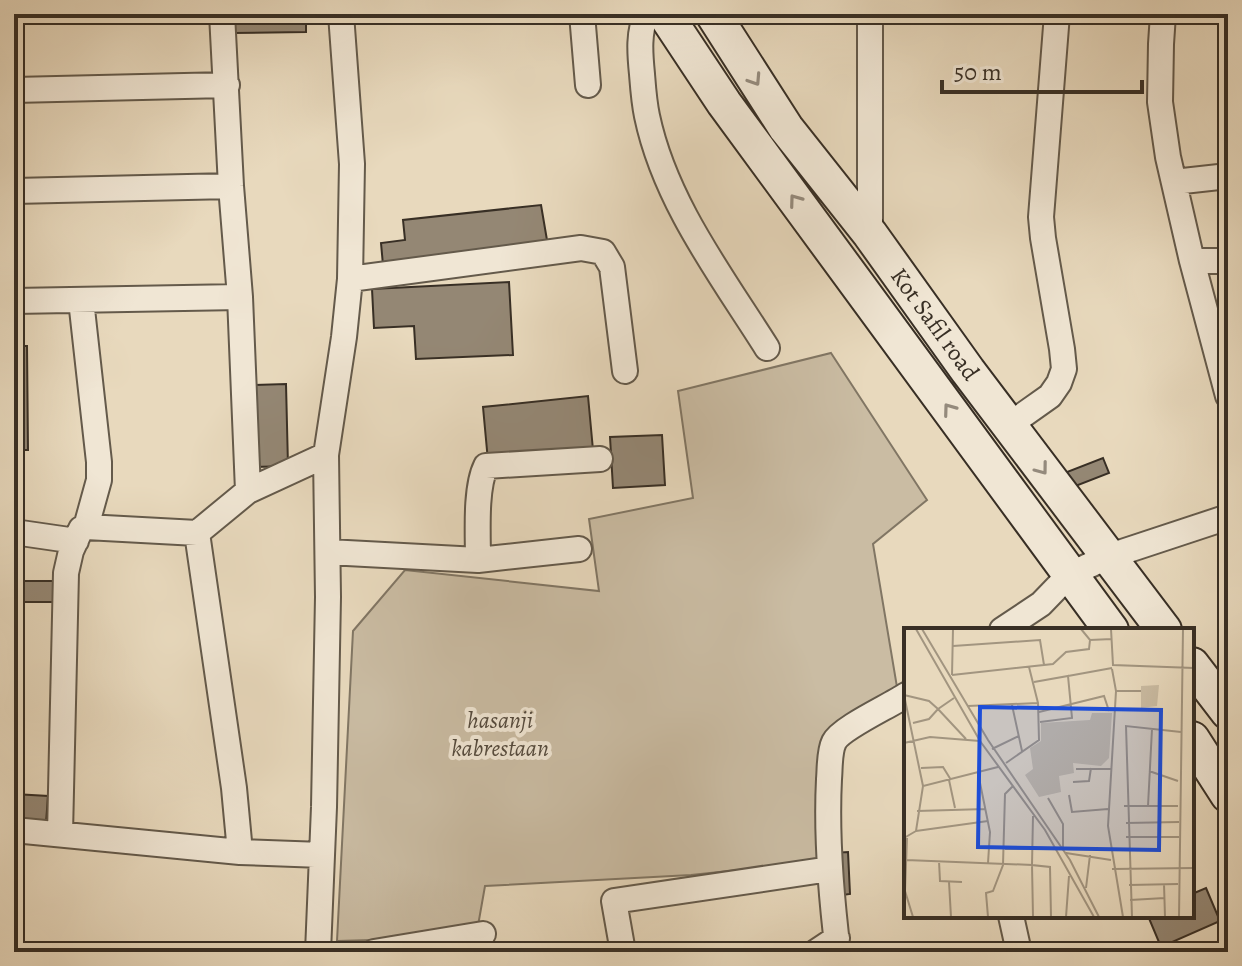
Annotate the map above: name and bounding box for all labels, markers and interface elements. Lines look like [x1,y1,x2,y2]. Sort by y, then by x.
scale bar [942,44,1142,94]
text: 50 m [954,56,1002,88]
one-way arrow [746,71,761,85]
one-way arrow [790,194,805,208]
street label: Kot Safil road [883,261,987,387]
one-way arrow [944,404,958,418]
one-way arrow [1032,460,1046,475]
inset map [904,628,1194,918]
park label: hasanji kabrestaan [451,704,549,764]

